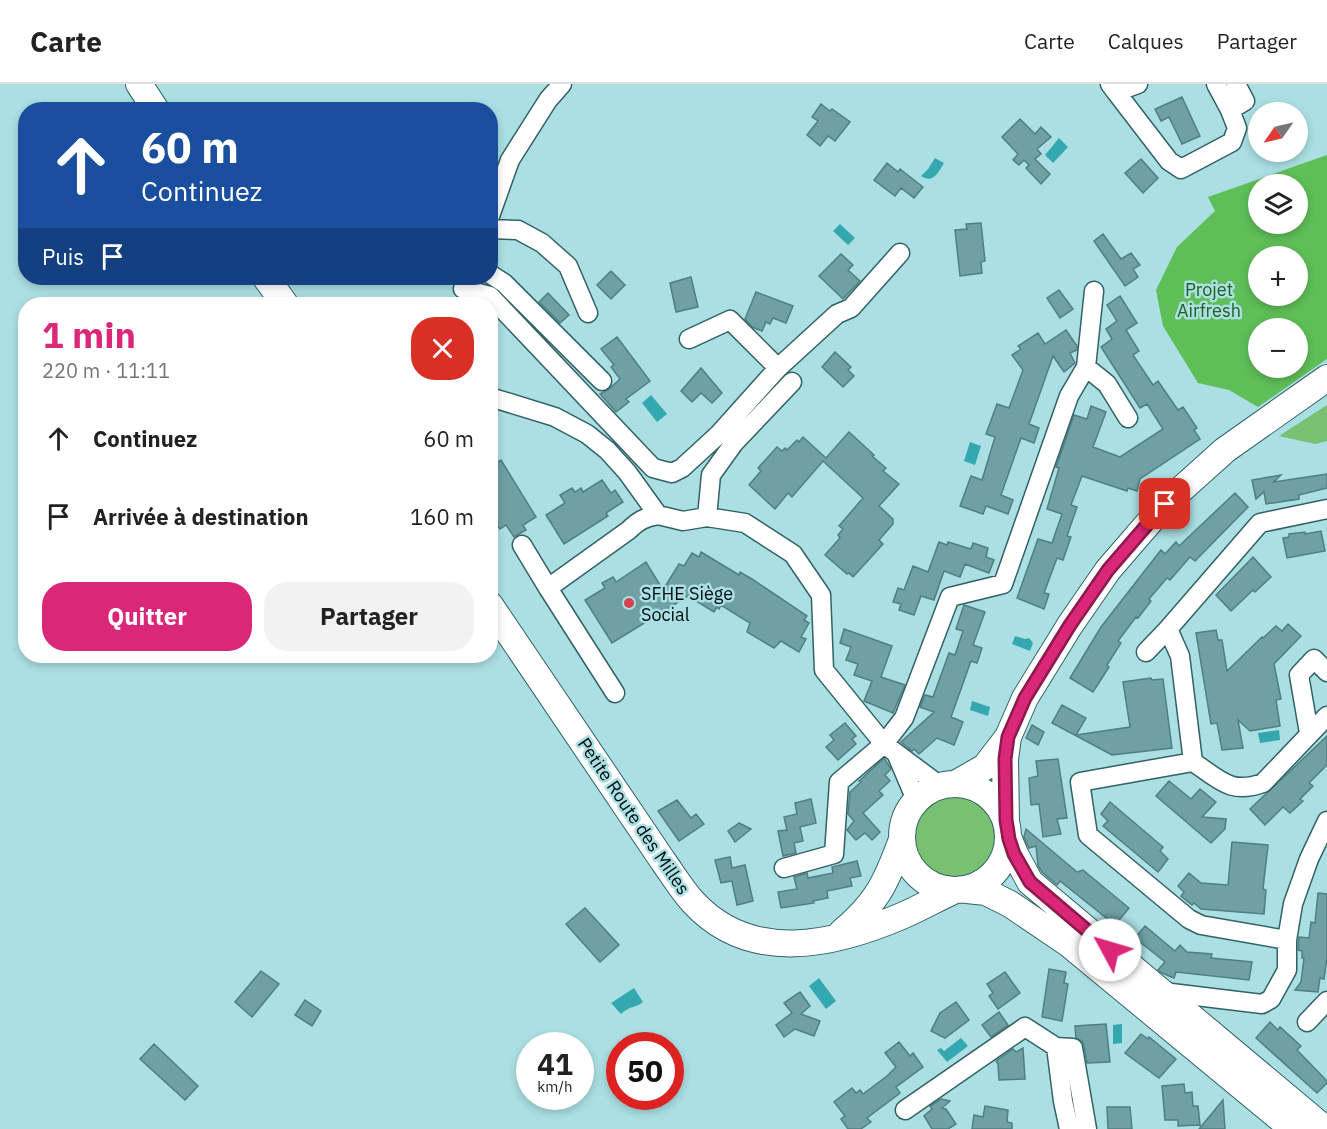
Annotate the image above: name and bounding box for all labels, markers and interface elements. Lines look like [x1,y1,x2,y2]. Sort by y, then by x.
text: Carte [30,23,102,60]
text: Carte [1024,27,1075,55]
text: Calques [1108,27,1184,55]
text: Partager [1217,27,1297,55]
north arrow [1248,102,1308,162]
map controls [1248,102,1308,378]
text: 60 m [141,120,239,175]
icon: ahead [42,126,120,204]
text: Continuez [141,173,262,208]
button: layers [1248,174,1308,234]
icon: arrive [96,240,129,273]
text: Puis [42,242,84,271]
button: + [1248,246,1308,306]
park label: Projet Airfresh [1177,278,1241,322]
text: 1 min [42,311,136,358]
button: close [411,317,474,380]
button: − [1248,318,1308,378]
text: 220 m · 11:11 [42,357,170,384]
icon: ahead [42,422,75,455]
text: Continuez [93,424,197,453]
text: 60 m [423,424,474,453]
pin [1139,478,1190,529]
icon: arrive [1148,487,1181,520]
icon: arrive [42,500,75,533]
text: Arrivée à destination [93,502,309,531]
text: 160 m [410,502,474,531]
button: Quitter [42,582,252,651]
button: Partager [264,582,474,651]
place label: SFHE Siège Social [641,582,733,626]
marker: SFHE Siège Social [622,596,636,610]
street label: Petite Route des Milles [573,733,695,899]
position arrow [1078,918,1142,982]
speed limit sign: 50 [606,1032,684,1110]
text: 41 [537,1044,573,1083]
text: km/h [537,1077,573,1096]

